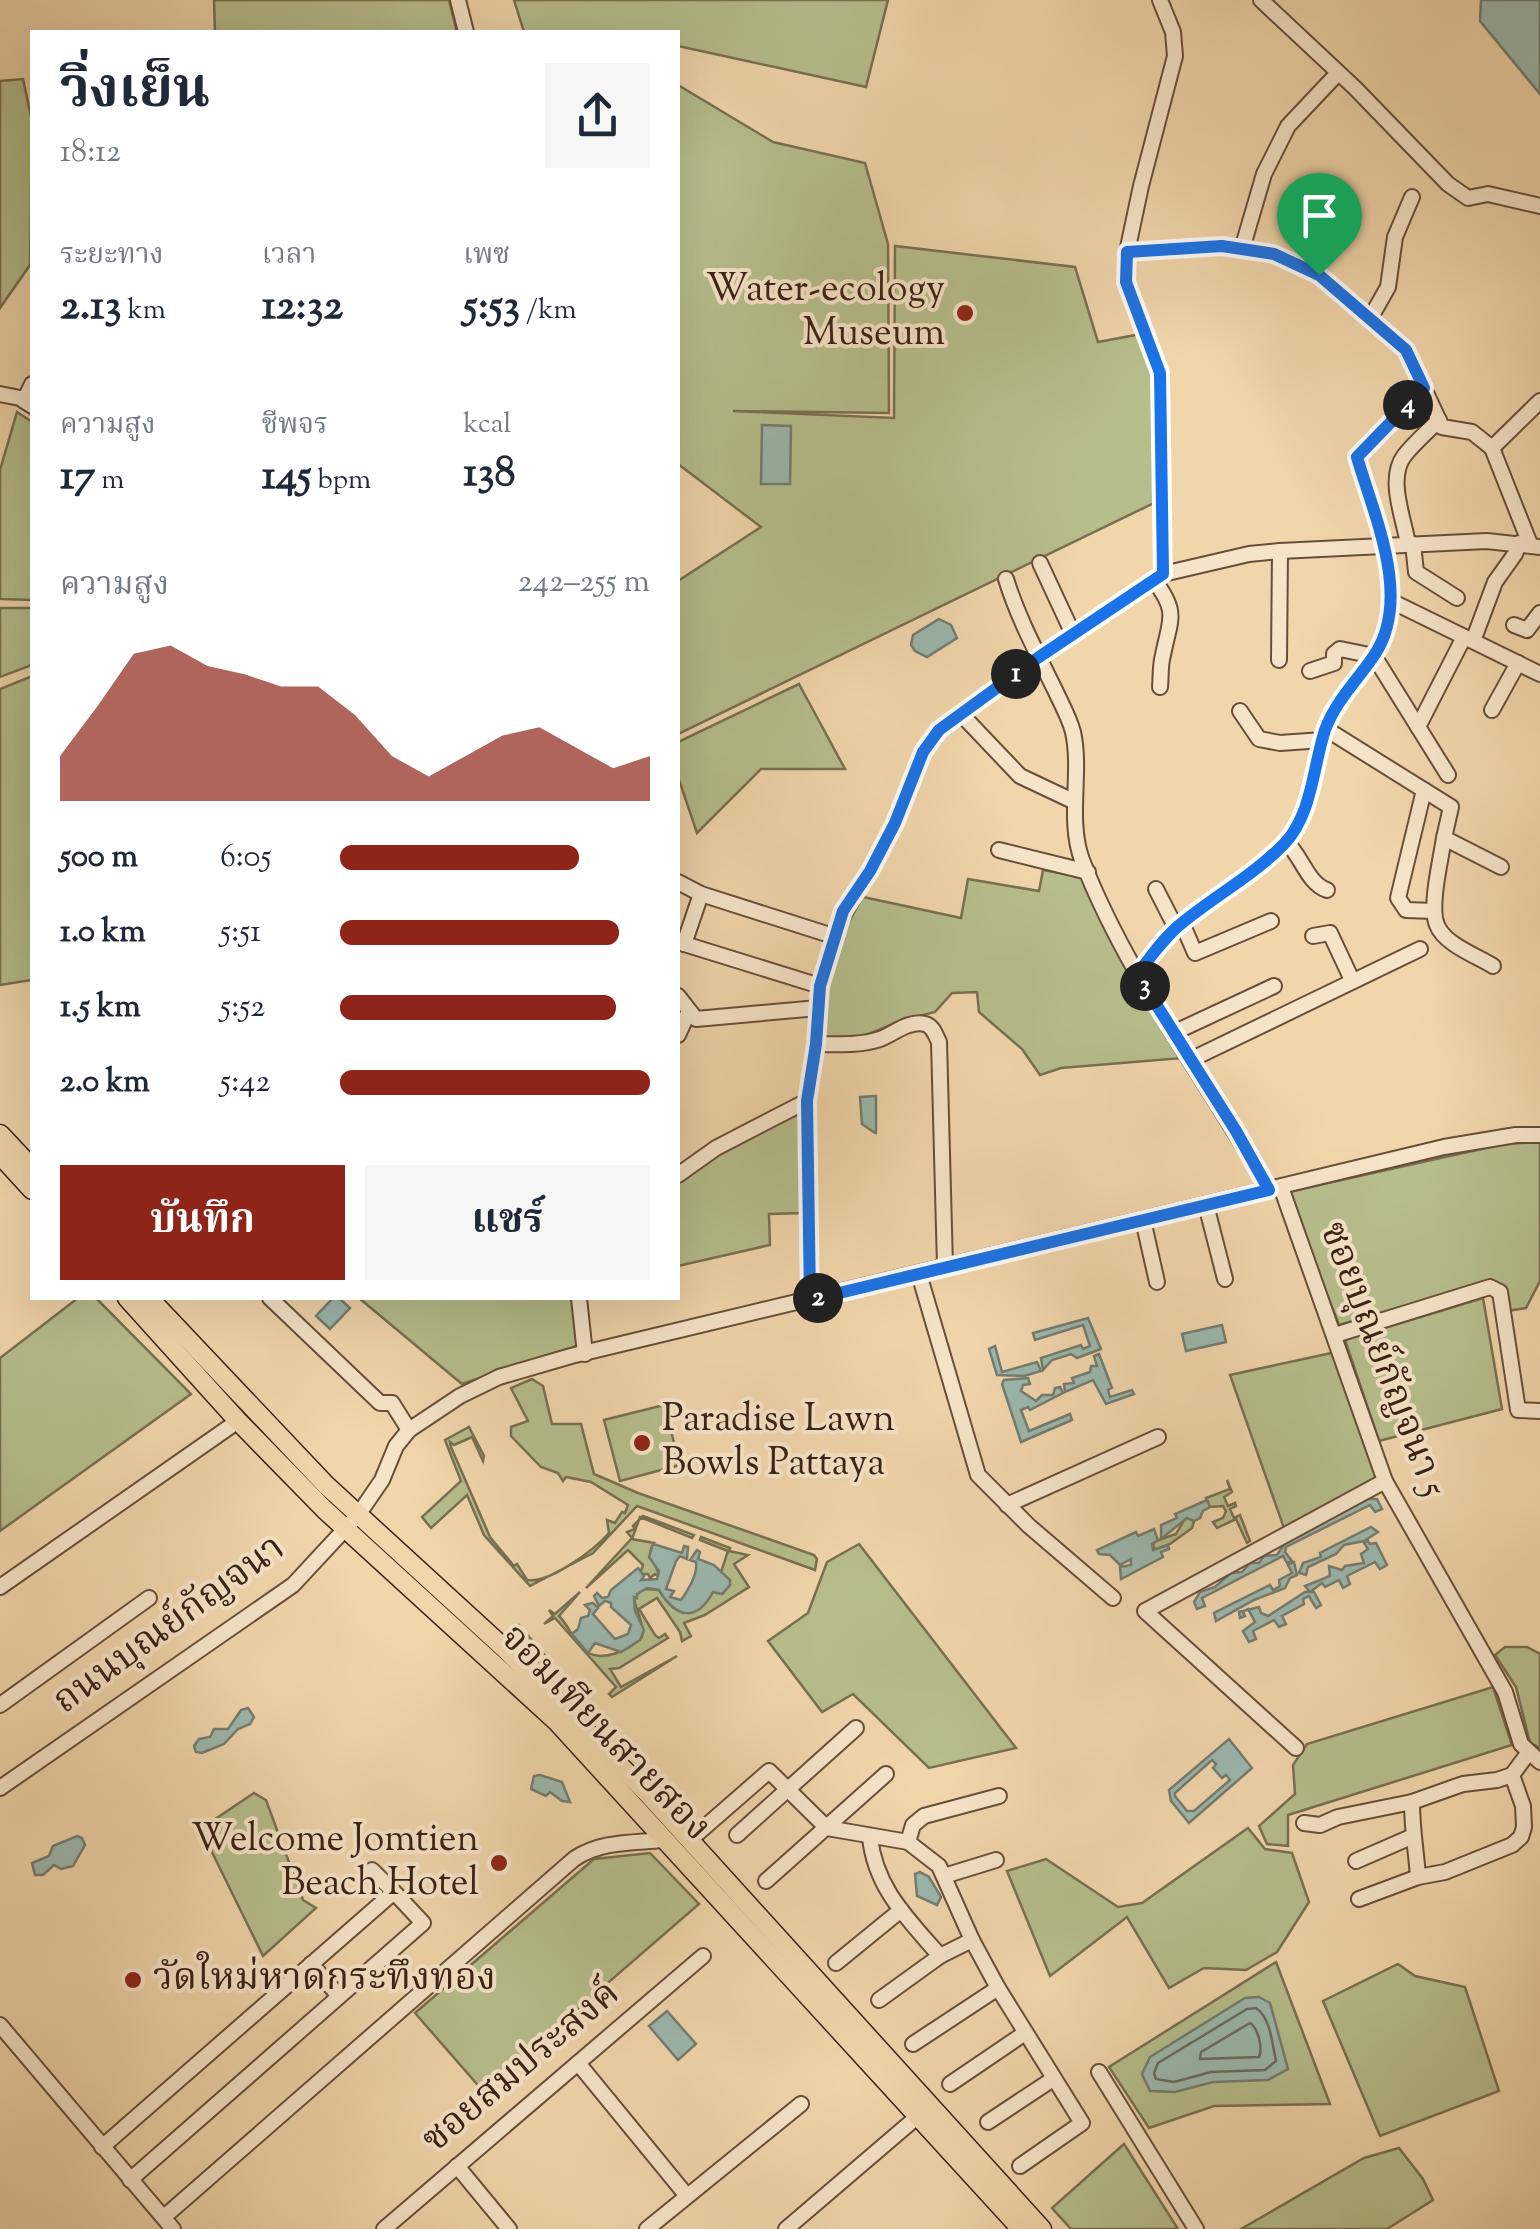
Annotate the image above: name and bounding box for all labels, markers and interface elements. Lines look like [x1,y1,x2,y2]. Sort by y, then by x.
text: วิ่งเย็น [60,53,210,132]
button: share [545,63,650,168]
text: 18:12 [60,130,121,176]
pin [1277,173,1362,276]
icon: arrive [1292,188,1347,243]
text: ระยะทาง [60,236,164,276]
text: เวลา [262,236,316,276]
text: เพซ [463,236,510,276]
place label: Water-ecology Museum [706,264,945,362]
text: 2.13 [60,278,122,338]
text: 12:32 [262,278,343,338]
text: 5:53 [463,278,520,338]
text: km [122,291,166,331]
text: /km [520,291,577,331]
marker: Water-ecology Museum [954,302,976,324]
pin: 4 [1383,380,1433,430]
text: 4 [1401,385,1415,425]
text: kcal [463,405,511,445]
text: ความสูง [60,406,155,446]
text: ชีพจร [262,406,328,446]
text: 138 [463,445,516,505]
text: 17 [60,448,95,508]
text: 145 [262,448,311,508]
text: m [95,461,124,501]
text: bpm [311,461,371,501]
text: 242–255 m [518,560,650,606]
text: ความสูง [60,563,169,609]
pin: 1 [991,649,1041,699]
text: 1 [1011,654,1021,694]
text: 500 m [60,835,138,881]
text: 6:05 [220,835,271,881]
text: 1.0 km [60,910,146,956]
text: 5:51 [220,910,261,956]
pin: 3 [1120,961,1170,1011]
text: 3 [1139,966,1151,1006]
text: 1.5 km [60,985,141,1031]
text: 5:52 [220,985,265,1031]
text: 2.0 km [60,1060,150,1106]
text: 5:42 [220,1060,270,1106]
button: บันทึก [60,1165,345,1280]
button: แชร์ [365,1165,650,1280]
street label: ซอยบุณย์กัญจนา 5 [1304,1215,1458,1505]
pin: 2 [793,1273,843,1323]
text: 2 [811,1278,825,1318]
place label: Paradise Lawn Bowls Pattaya [662,1394,895,1492]
marker: Paradise Lawn Bowls Pattaya [631,1432,653,1454]
street label: ถนนบุณย์กัญจนา [43,1523,297,1729]
street label: จอมเทียนสายสอง [486,1613,722,1855]
place label: Welcome Jomtien Beach Hotel [191,1814,479,1912]
marker: Welcome Jomtien Beach Hotel [488,1852,510,1874]
place label: วัดใหม่หาดกระทึงทอง [153,1951,496,2007]
marker: วัดใหม่หาดกระทึงทอง [122,1969,144,1991]
street label: ซอยสมประสงค์ [411,1969,633,2167]

